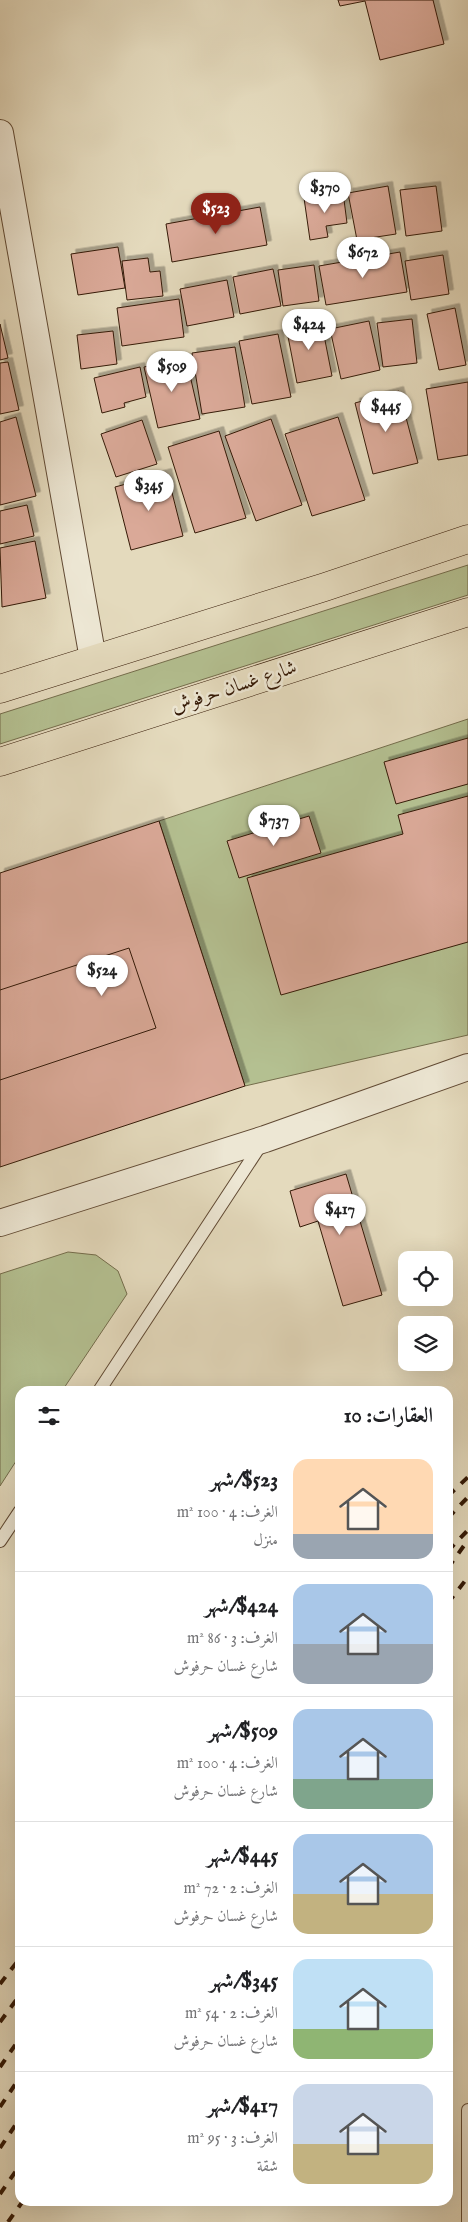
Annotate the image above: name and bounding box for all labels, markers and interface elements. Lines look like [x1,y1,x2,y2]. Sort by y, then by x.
pin: $370 [295,172,355,214]
text: $370 [310,178,340,198]
pin: $523 [186,192,246,235]
text: $523 [202,199,230,219]
pin: $672 [333,236,393,279]
text: $672 [348,243,378,263]
pin: $424 [279,308,339,351]
text: $424 [293,315,325,335]
pin: $509 [142,350,202,393]
text: $509 [157,357,187,377]
pin: $445 [356,390,416,433]
text: $445 [371,397,401,417]
pin: $345 [119,470,179,512]
text: $345 [135,476,163,496]
street label: شارع غسان حرفوش [168,655,301,723]
pin: $737 [244,804,304,847]
text: $737 [259,811,289,831]
pin: $524 [72,954,132,997]
text: $524 [87,961,117,981]
pin: $417 [310,1194,370,1236]
text: $417 [325,1200,355,1220]
map controls [398,1251,453,1371]
button: locate [398,1251,453,1306]
button: layers [398,1316,453,1371]
icon: filters [35,1402,63,1430]
text: العقارات: 10 [344,1403,433,1430]
text: $523/شهر [210,1467,278,1494]
icon: home [333,1479,393,1539]
text: الغرف: 4 · 100 m² [177,1503,278,1523]
text: منزل [253,1531,278,1551]
text: $424/شهر [205,1593,278,1620]
icon: home [333,1604,393,1664]
text: الغرف: 3 · 86 m² [187,1629,278,1649]
text: شارع غسان حرفوش [174,1657,278,1677]
text: $509/شهر [208,1718,278,1745]
icon: home [333,1729,393,1789]
text: الغرف: 4 · 100 m² [177,1754,278,1774]
text: شارع غسان حرفوش [174,1782,278,1802]
text: $445/شهر [207,1843,278,1870]
icon: home [333,1854,393,1914]
text: الغرف: 2 · 72 m² [184,1879,278,1899]
text: شارع غسان حرفوش [174,1907,278,1927]
text: $345/شهر [209,1968,278,1995]
icon: home [333,1979,393,2039]
text: الغرف: 2 · 54 m² [185,2004,278,2024]
text: شارع غسان حرفوش [174,2032,278,2052]
text: $417/شهر [207,2093,278,2120]
icon: home [333,2104,393,2164]
text: الغرف: 3 · 95 m² [187,2129,278,2149]
text: شقة [257,2157,278,2177]

